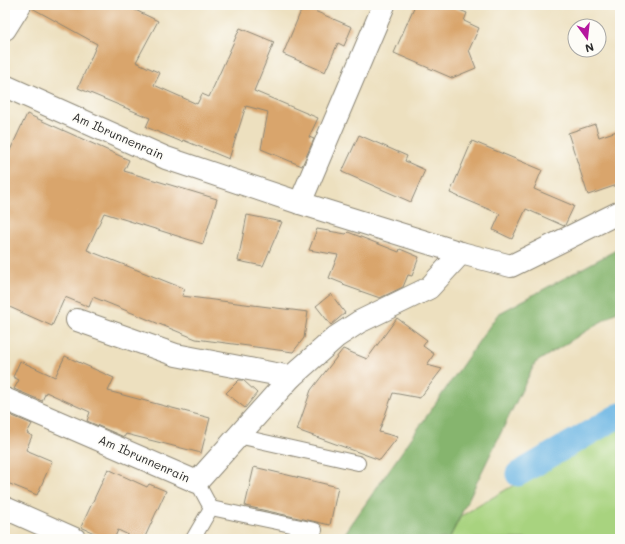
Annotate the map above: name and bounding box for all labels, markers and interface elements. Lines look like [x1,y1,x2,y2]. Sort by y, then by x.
north arrow [567,18,607,58]
text: N [584,40,596,56]
street label: Am Ibrunnenrain [70,108,167,162]
street label: Am Ibrunnenrain [96,431,193,485]

